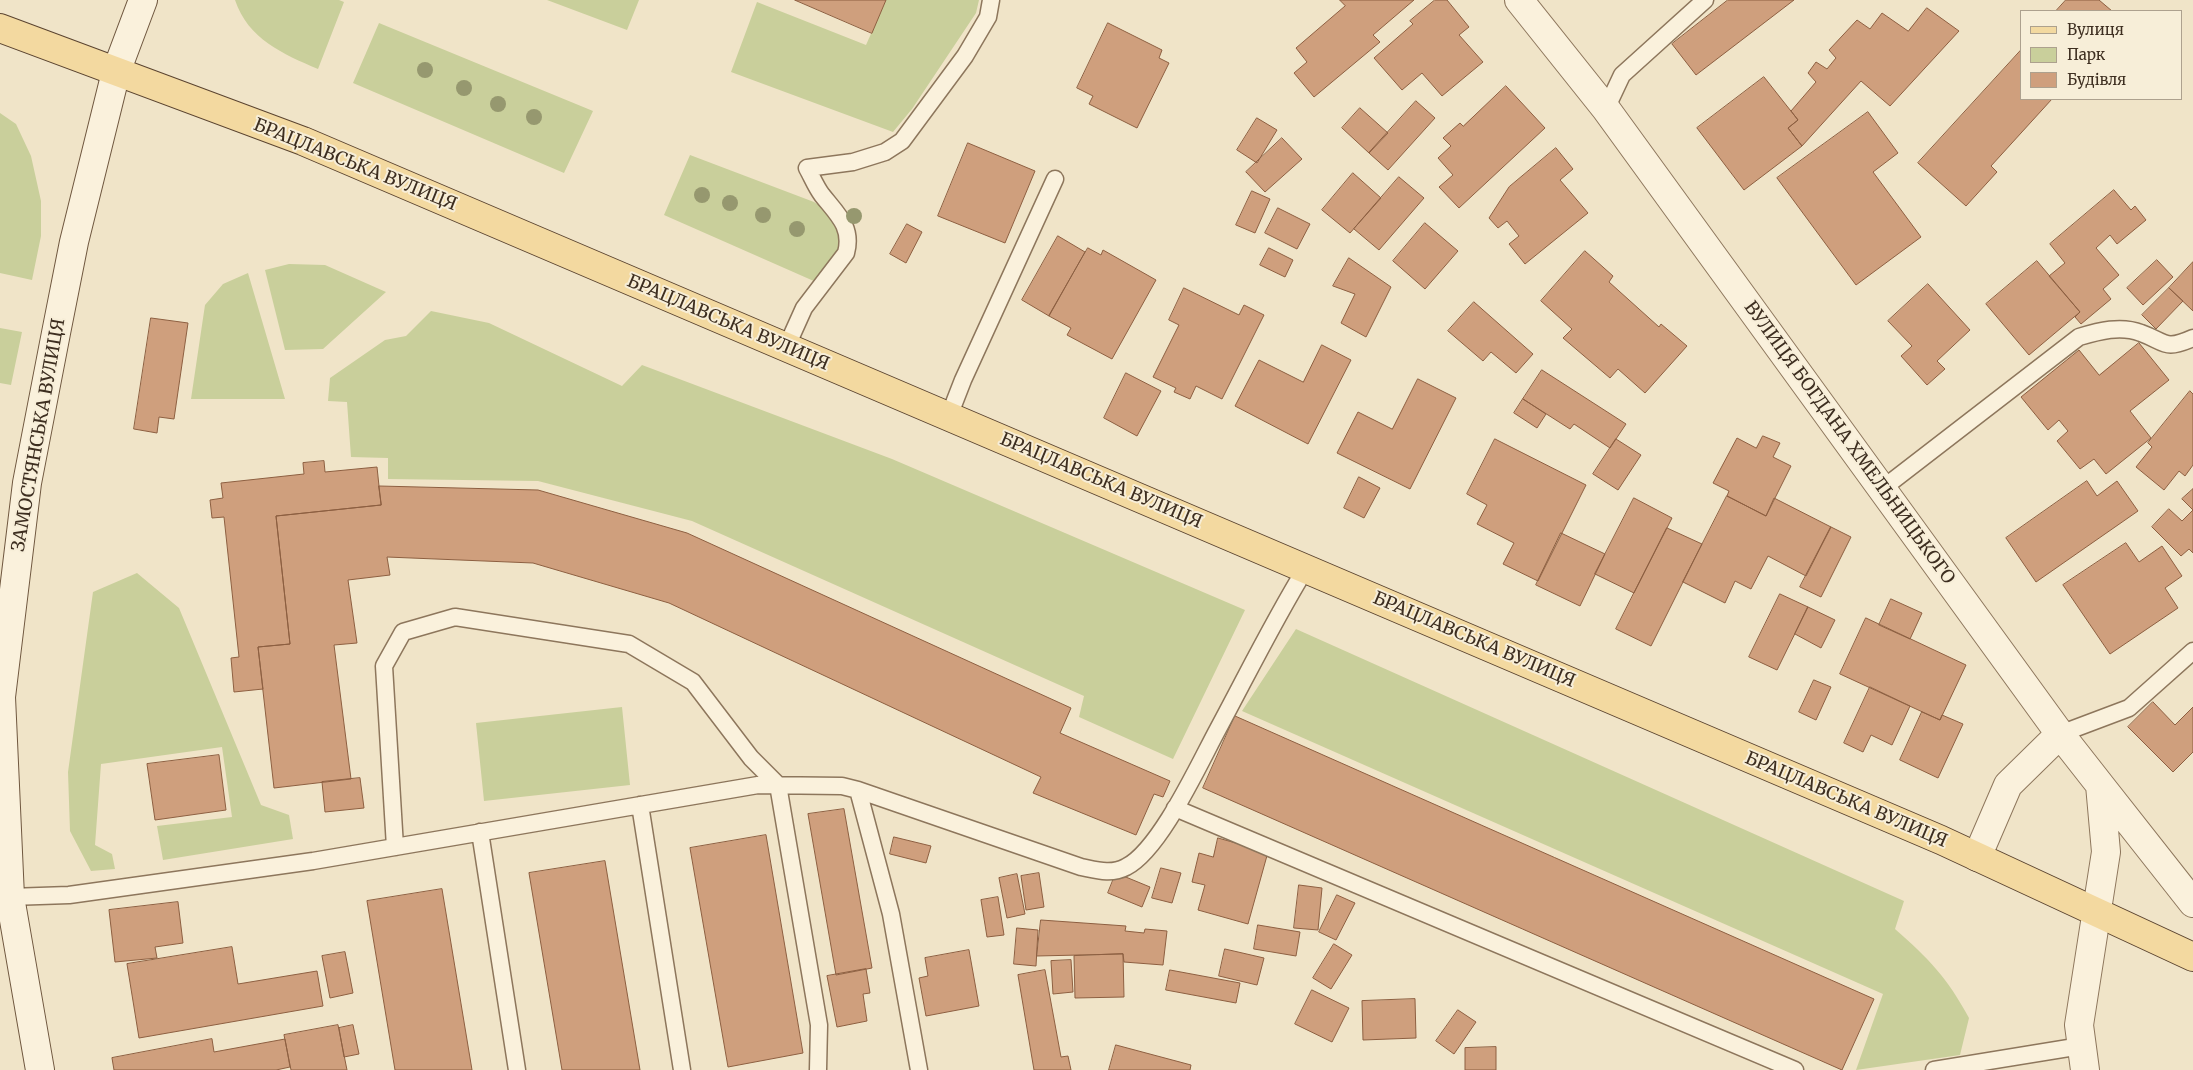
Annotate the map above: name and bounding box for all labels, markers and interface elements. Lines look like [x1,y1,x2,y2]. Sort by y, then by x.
legend [2020,10,2183,100]
text: Вулиця [2067,20,2124,39]
text: Парк [2067,45,2105,64]
text: Будівля [2067,70,2126,89]
street label: БРАЦЛАВСЬКА ВУЛИЦЯ [250,114,460,216]
street label: БРАЦЛАВСЬКА ВУЛИЦЯ [624,271,832,375]
street label: ВУЛИЦЯ БОГДАНА ХМЕЛЬНИЦЬКОГО [1739,297,1959,589]
street label: ЗАМОСТЯНСЬКА ВУЛИЦЯ [8,317,70,553]
street label: БРАЦЛАВСЬКА ВУЛИЦЯ [997,429,1205,533]
street label: БРАЦЛАВСЬКА ВУЛИЦЯ [1370,588,1578,692]
street label: БРАЦЛАВСЬКА ВУЛИЦЯ [1742,748,1950,852]

